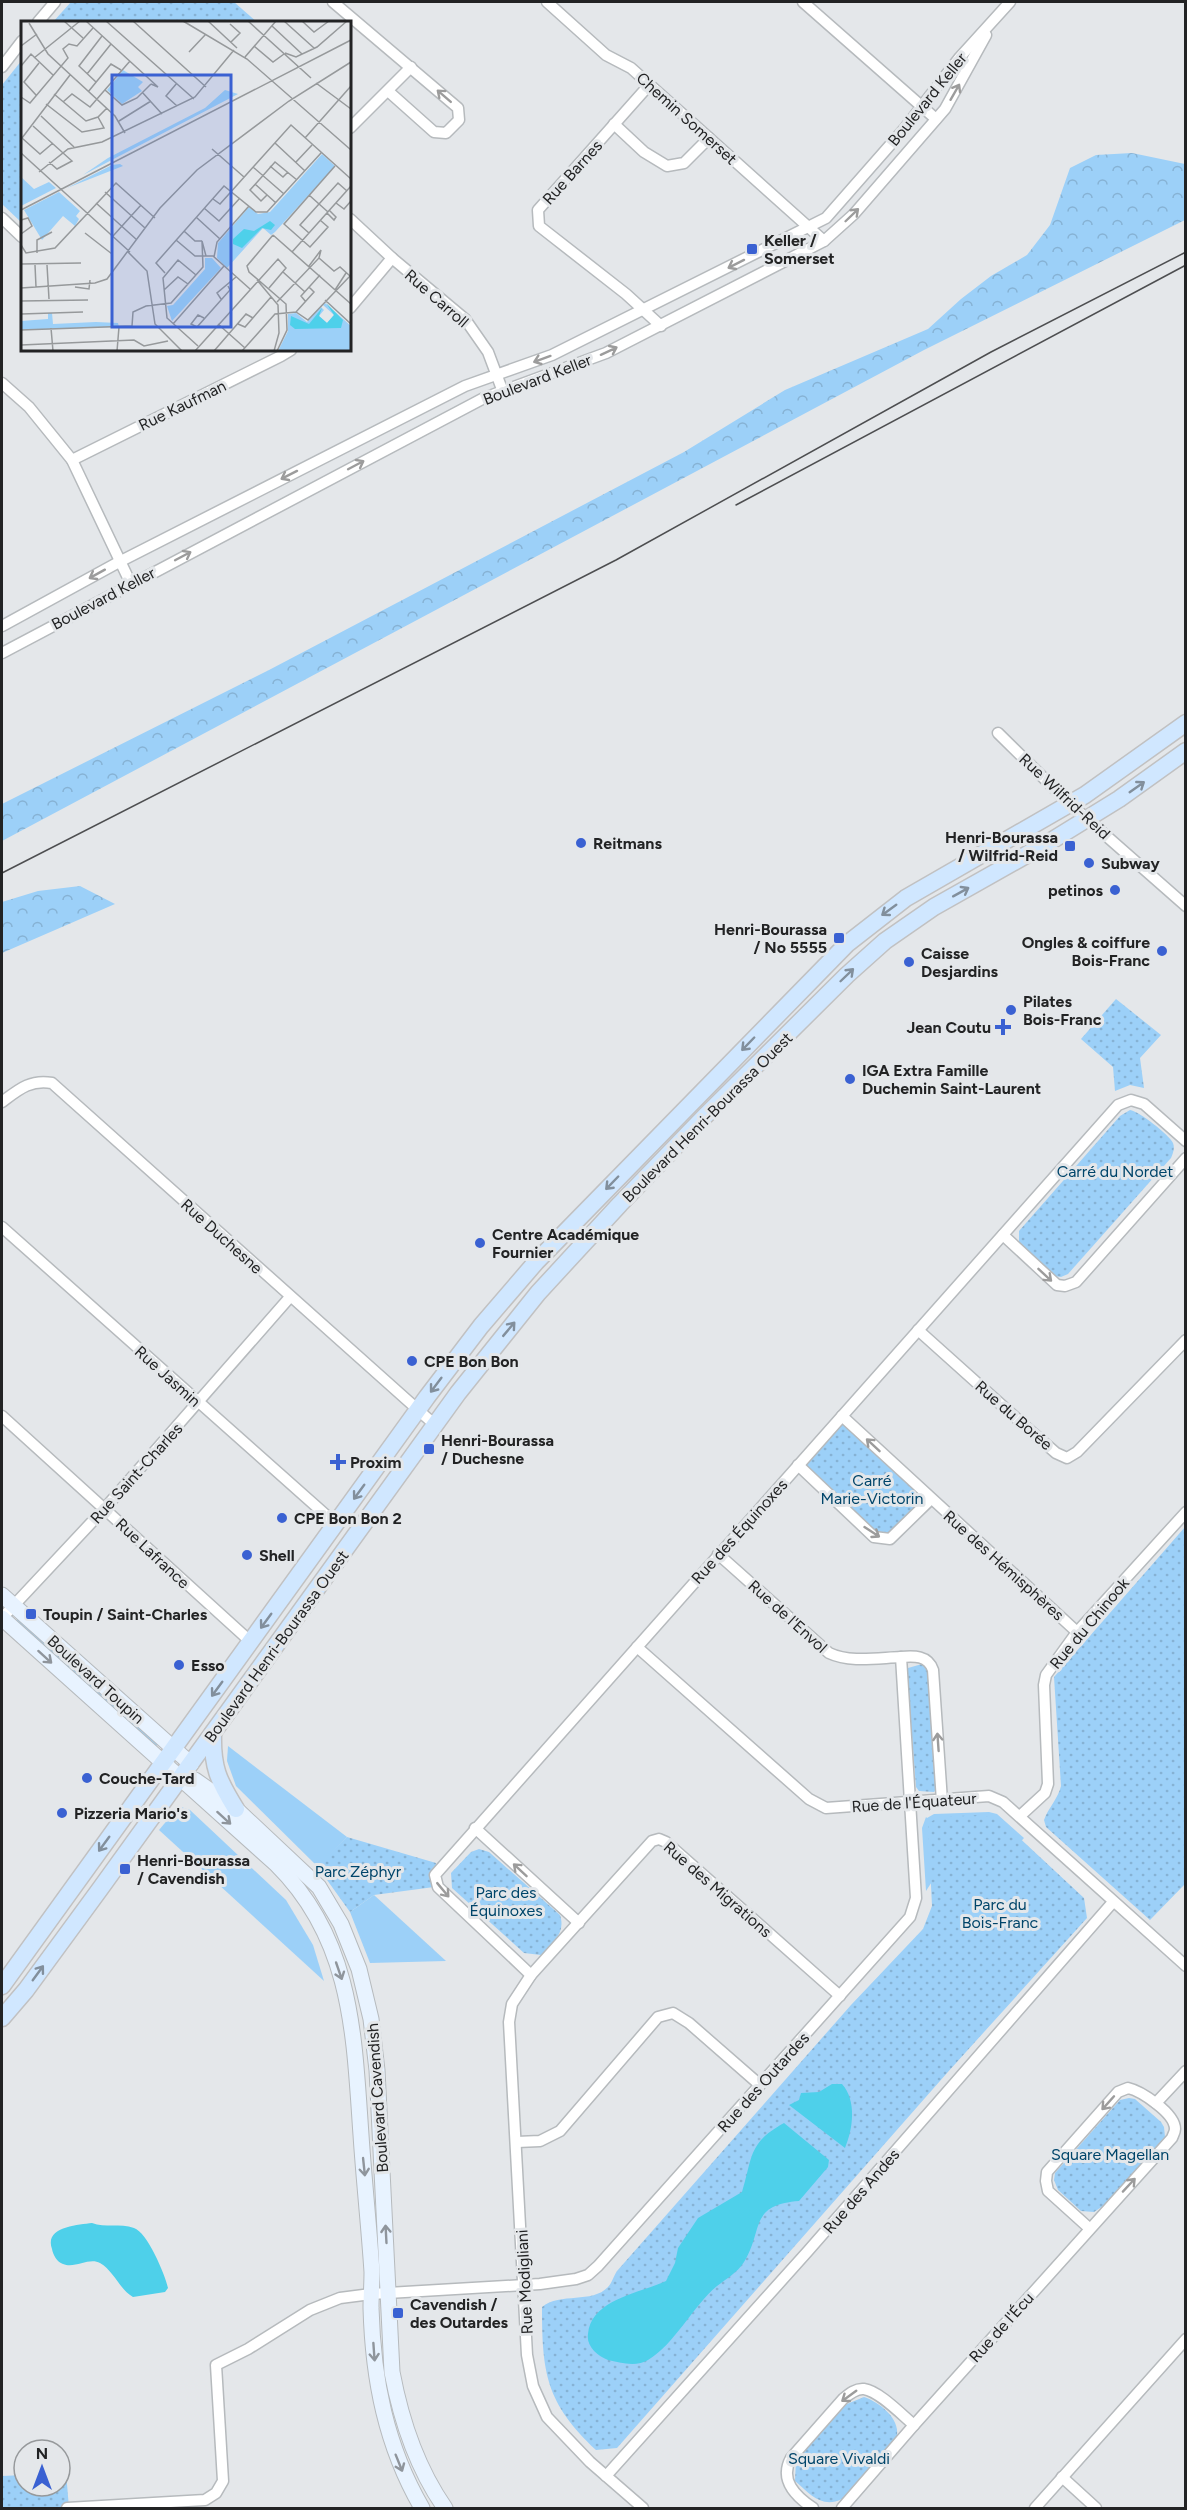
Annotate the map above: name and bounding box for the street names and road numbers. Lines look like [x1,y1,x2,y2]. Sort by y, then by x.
street label: Boulevard Keller [884,48,971,150]
street label: Chemin Somerset [633,68,741,168]
street label: Rue Barnes [539,136,606,208]
street label: Rue Carroll [401,265,473,331]
street label: Boulevard Keller [480,350,595,409]
street label: Rue Kaufman [135,376,229,435]
street label: Boulevard Keller [48,563,159,634]
street label: Rue Wilfrid-Reid [1015,749,1114,843]
street label: Boulevard Henri-Bourassa Ouest [618,1028,796,1206]
street label: Rue Duchesne [177,1195,266,1278]
street label: Rue Jasmin [131,1342,204,1411]
street label: Rue du Borée [971,1377,1056,1454]
street label: Rue Saint-Charles [86,1419,187,1528]
street label: Rue des Équinoxes [687,1475,791,1588]
street label: Rue des Hémisphères [940,1506,1068,1624]
street label: Rue Lafrance [112,1514,194,1593]
street label: Boulevard Henri-Bourassa Ouest [200,1547,352,1746]
street label: Rue du Chinook [1046,1574,1133,1673]
street label: Rue de l'Envol [744,1576,831,1657]
street label: Boulevard Toupin [44,1631,148,1728]
street label: Rue de l'Équateur [851,1789,978,1816]
street label: Rue des Migrations [660,1837,776,1941]
street label: Boulevard Cavendish [363,2022,392,2173]
street label: Rue des Outardes [714,2029,813,2136]
street label: Rue des Andes [819,2145,903,2238]
street label: Rue Modigliani [512,2229,537,2335]
street label: Rue de l'Écu [965,2288,1038,2366]

